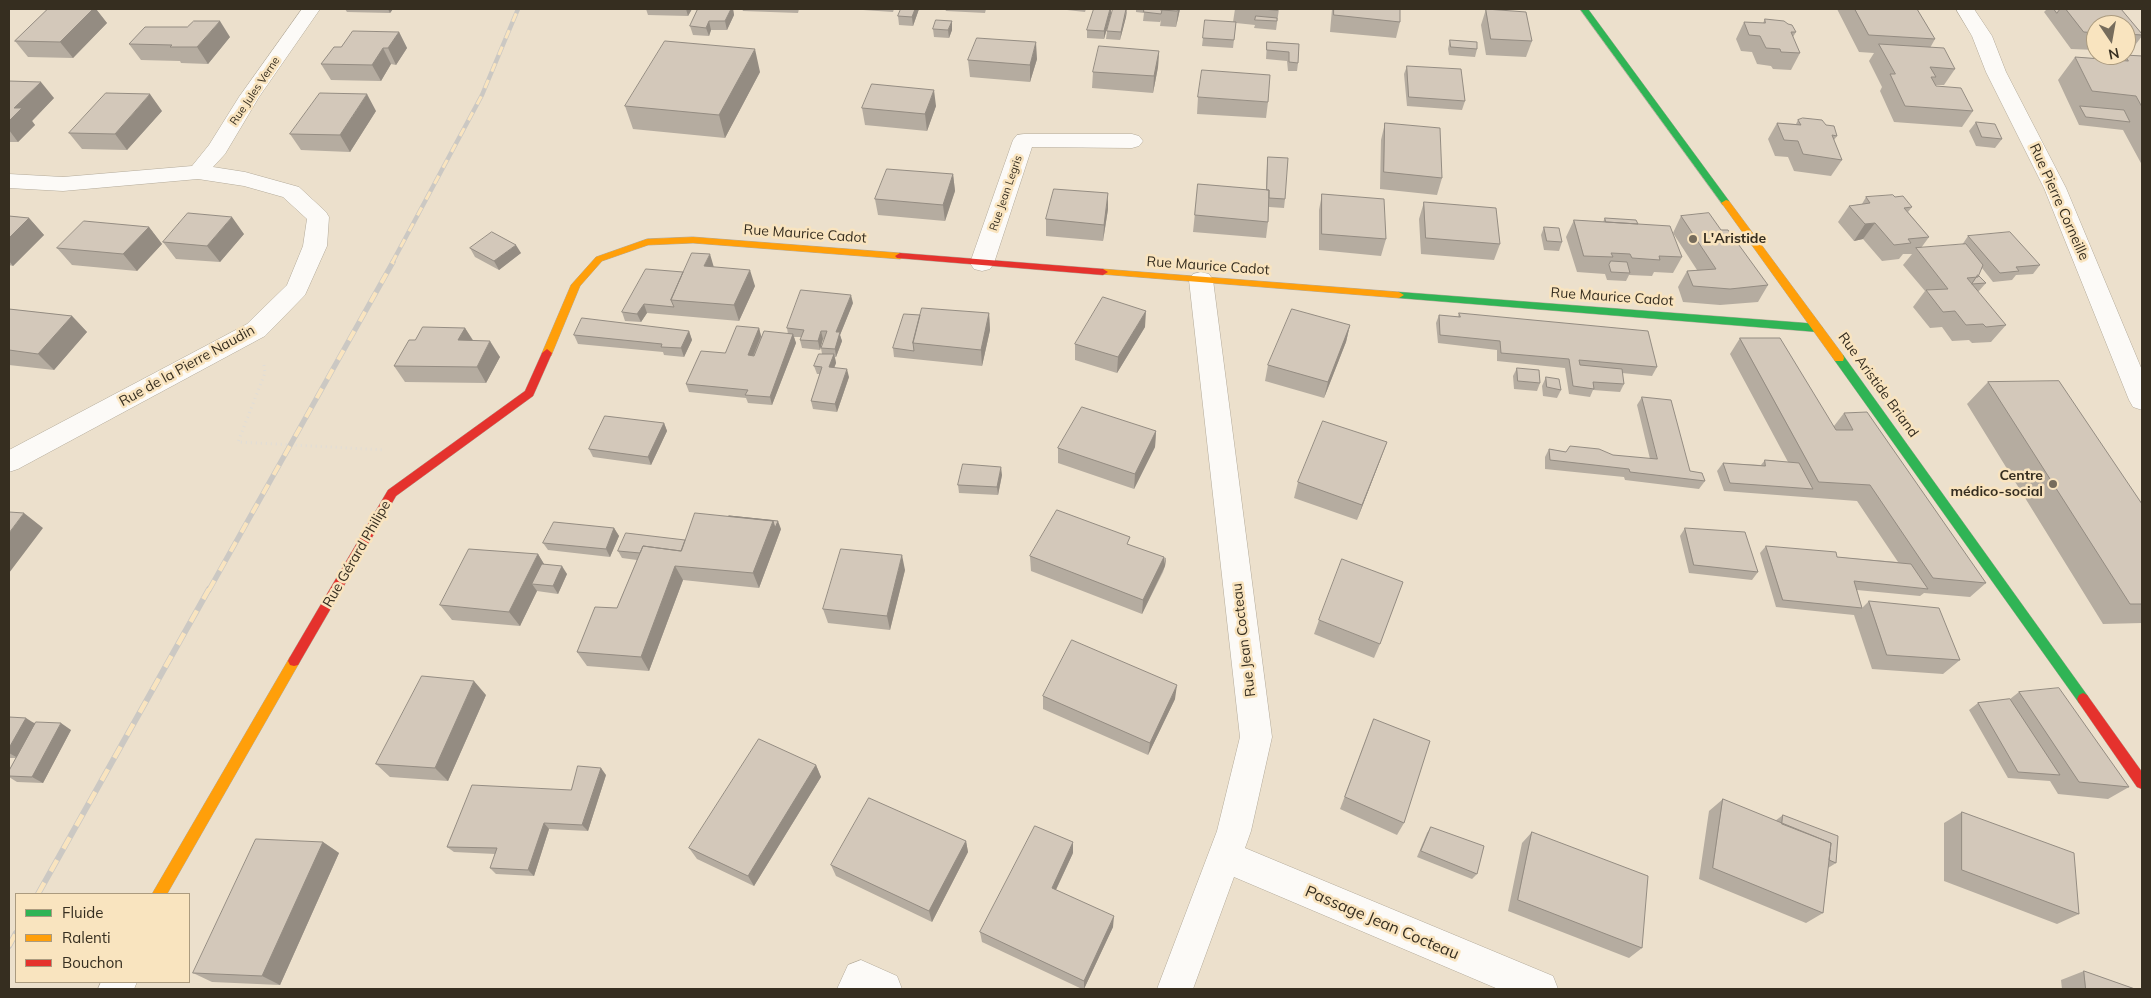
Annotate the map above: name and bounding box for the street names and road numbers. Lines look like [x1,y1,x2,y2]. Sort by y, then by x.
street label: Rue Jules Verne [227,55,283,127]
street label: Rue Pierre Corneille [2026,141,2092,263]
street label: Rue Jean Legris [987,154,1025,232]
street label: Rue Maurice Cadot [743,221,867,247]
street label: Rue Maurice Cadot [1146,253,1270,279]
street label: Rue Maurice Cadot [1550,284,1674,310]
street label: Rue de la Pierre Naudin [116,322,258,410]
street label: Rue Aristide Briand [1834,329,1922,441]
street label: Rue Gérard Philipe [320,498,394,610]
street label: Rue Jean Cocteau [1229,582,1259,698]
street label: Passage Jean Cocteau [1302,882,1462,964]

